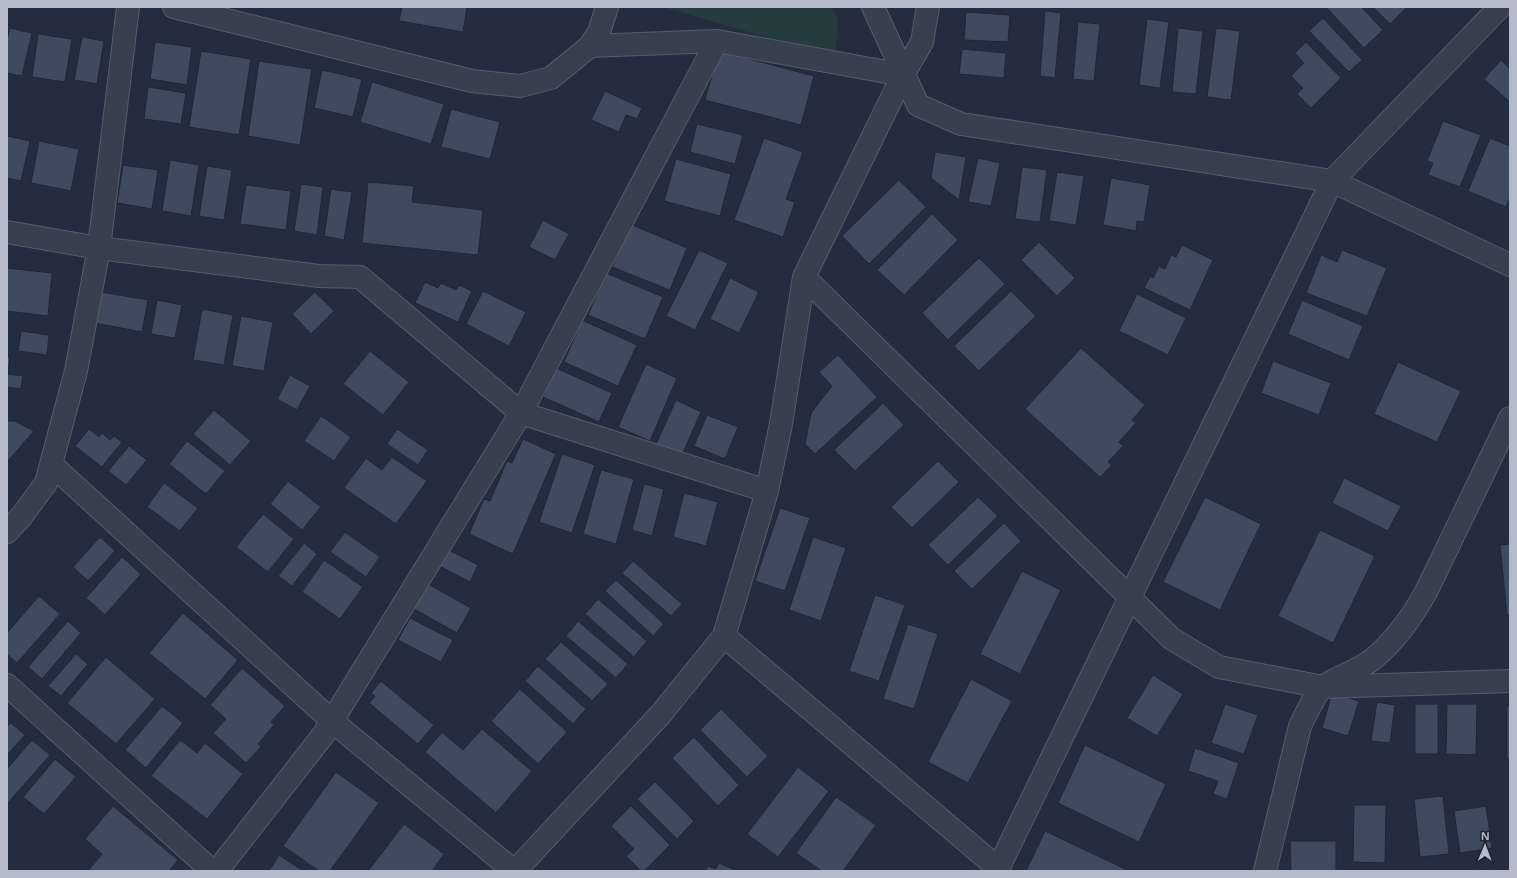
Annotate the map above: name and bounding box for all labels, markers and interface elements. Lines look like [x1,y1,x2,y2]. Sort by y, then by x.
north arrow [1465,826,1505,866]
text: N [1481,828,1490,843]

